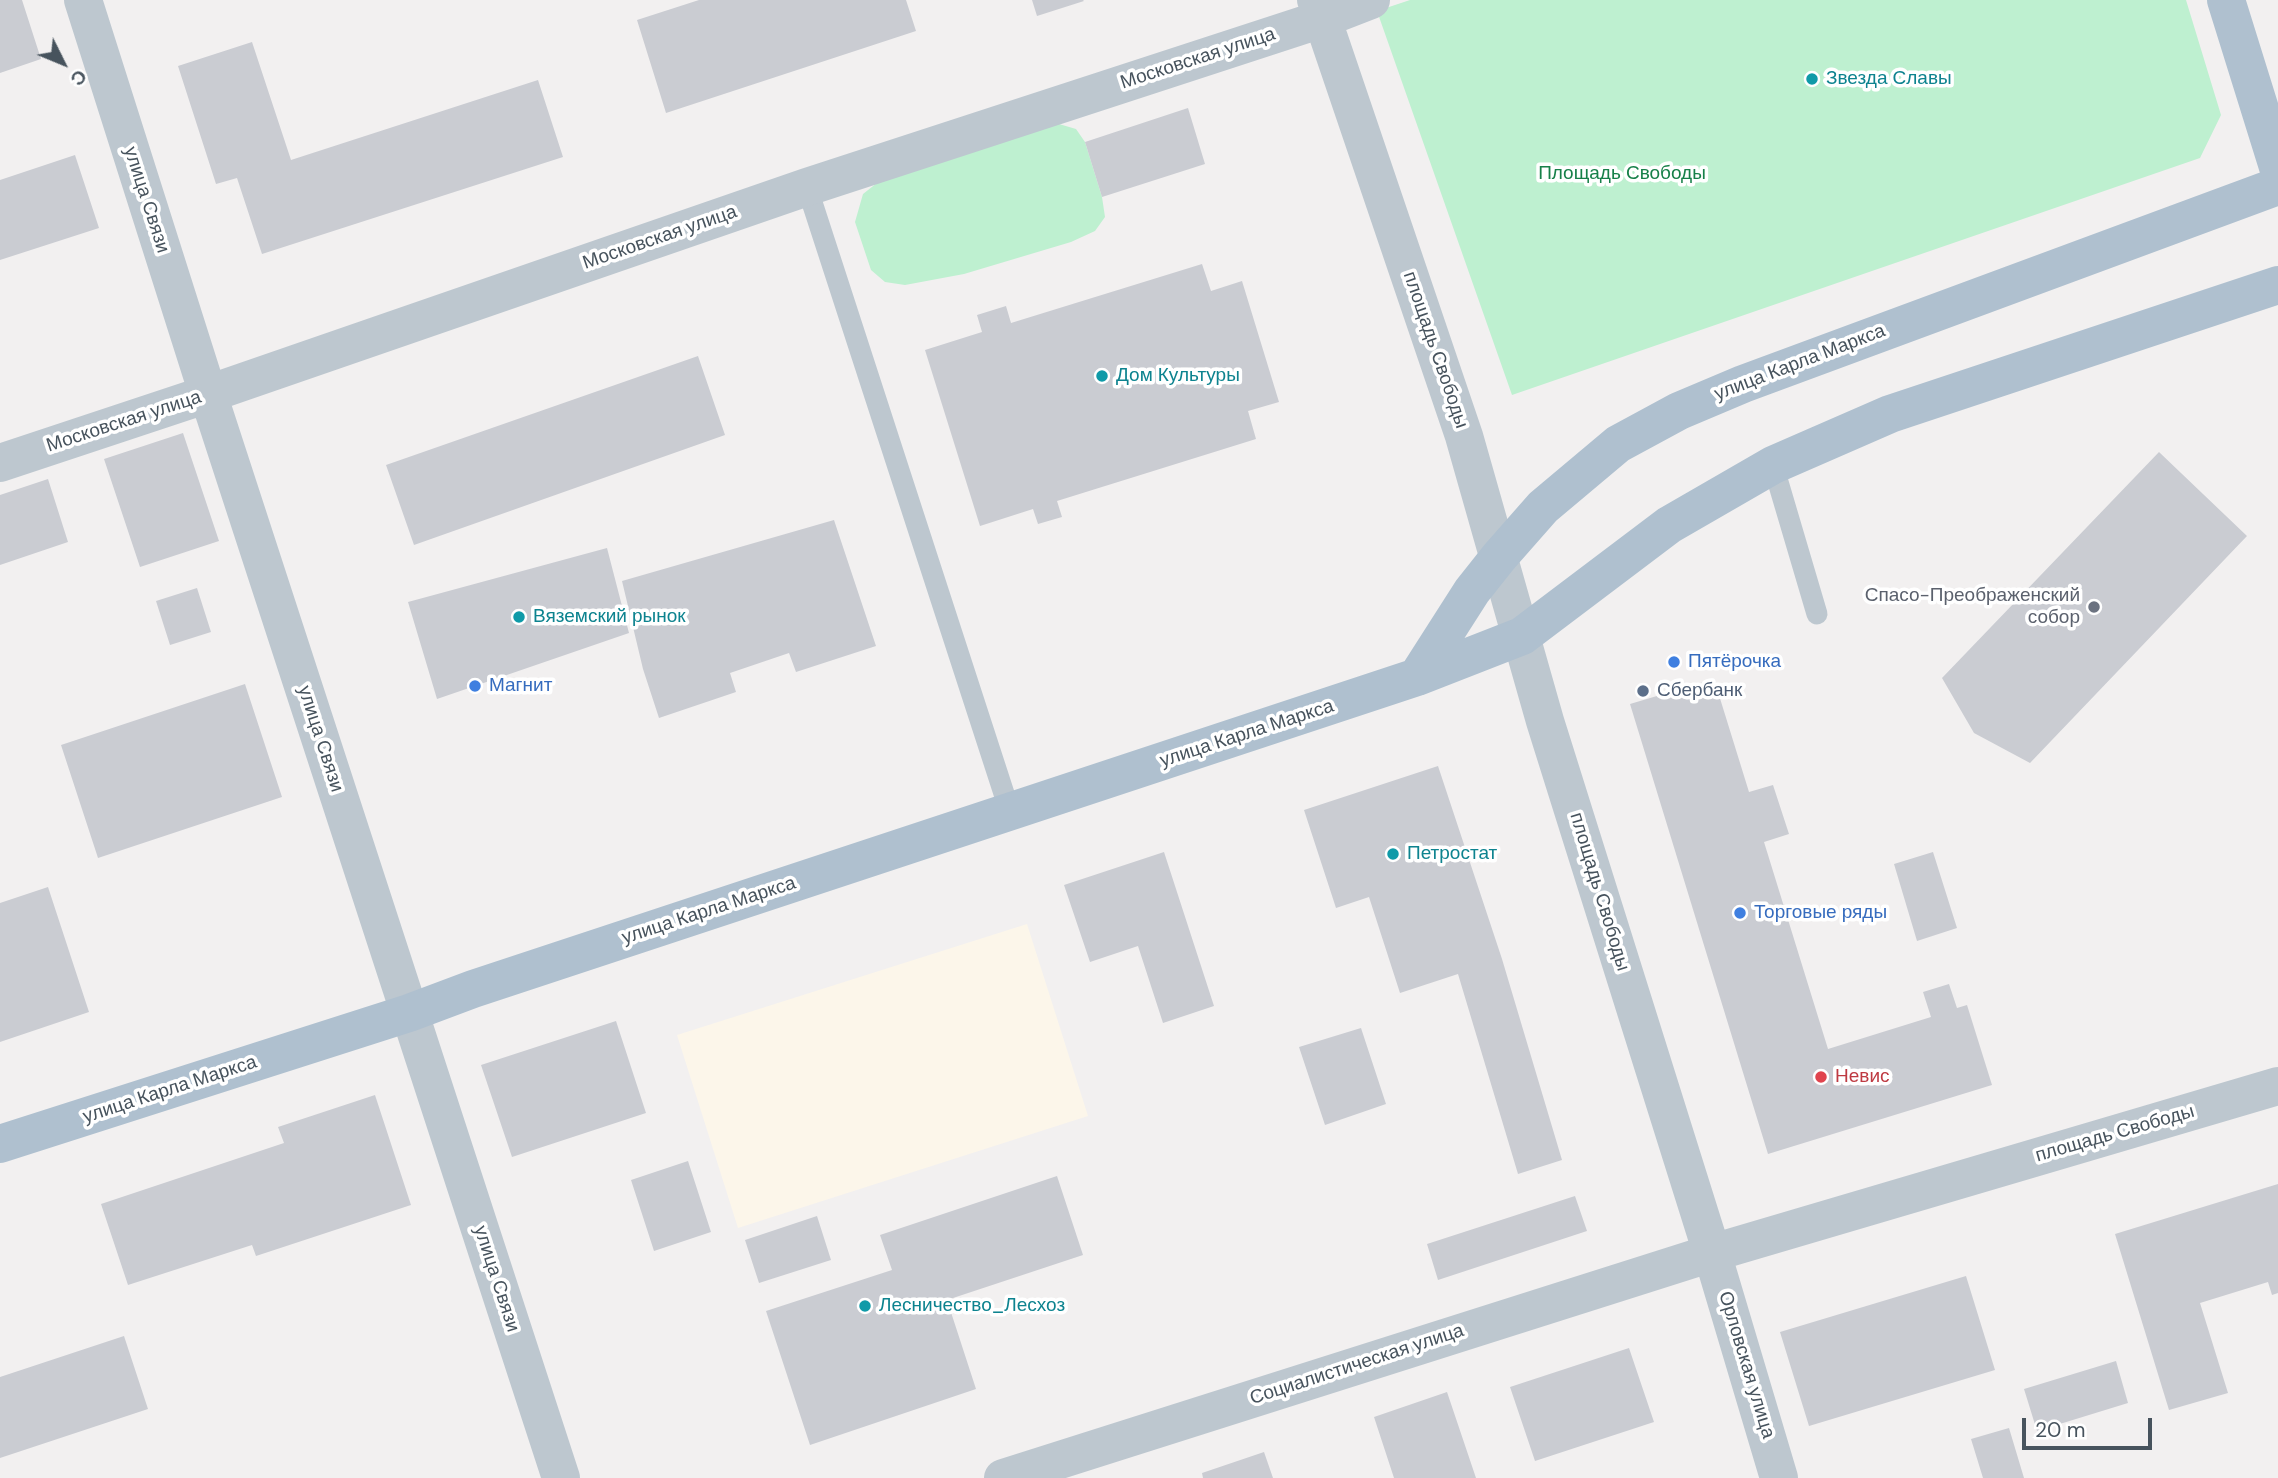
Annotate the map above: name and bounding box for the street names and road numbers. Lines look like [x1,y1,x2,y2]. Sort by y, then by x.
street label: Московская улица [1118,23,1278,95]
street label: улица Связи [118,144,174,256]
street label: Московская улица [580,201,740,275]
street label: площадь Свободы [1397,269,1473,431]
street label: улица Карла Маркса [1711,320,1889,406]
street label: Московская улица [44,386,204,458]
street label: улица Связи [292,683,348,795]
street label: улица Карла Маркса [1157,695,1337,773]
street label: площадь Свободы [1564,810,1634,974]
street label: улица Карла Маркса [619,872,799,950]
street label: улица Карла Маркса [80,1051,260,1129]
street label: площадь Свободы [2033,1100,2197,1168]
street label: улица Связи [468,1223,524,1335]
street label: Орловская улица [1713,1289,1779,1441]
street label: Социалистическая улица [1247,1320,1467,1410]

